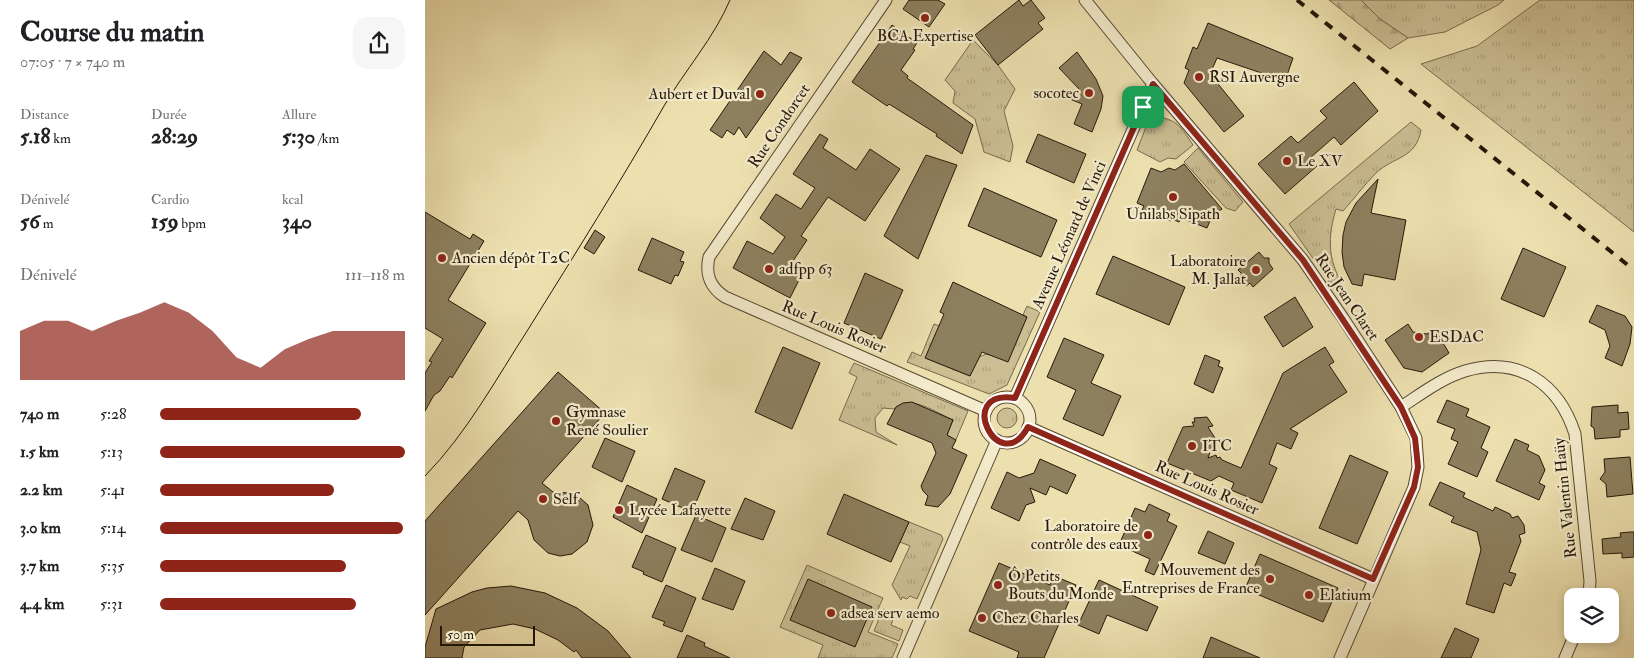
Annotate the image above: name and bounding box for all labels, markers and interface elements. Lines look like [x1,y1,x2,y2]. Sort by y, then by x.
marker: BCA Expertise [919,12,931,24]
text: Course du matin [20,15,204,50]
button: share [353,17,405,69]
place label: BCA Expertise [877,26,974,47]
text: 07:05 · 7 × 740 m [20,52,125,72]
place label: RSI Auvergne [1209,67,1300,87]
marker: RSI Auvergne [1193,71,1205,83]
street label: Rue Condorcet [744,80,814,172]
place label: socotec [1033,83,1080,103]
place label: Aubert et Duval [648,84,750,104]
pin [1122,86,1164,128]
marker: socotec [1083,87,1095,99]
marker: Aubert et Duval [754,88,766,100]
icon: arrive [1129,93,1157,121]
text: Distance [20,106,69,123]
text: Durée [151,106,187,123]
text: Allure [282,106,316,123]
text: 5.18 [20,123,50,150]
text: 28:29 [151,123,198,150]
text: 5:30 [282,123,315,150]
text: km [50,130,71,147]
text: /km [315,130,339,147]
place label: Le XV [1297,151,1343,171]
marker: Le XV [1281,155,1293,167]
street label: Avenue Léonard de Vinci [1027,158,1111,313]
text: Dénivelé [20,191,69,208]
text: Cardio [151,191,189,208]
text: kcal [282,191,303,208]
marker: Unilabs Sipath [1167,191,1179,203]
place label: Unilabs Sipath [1126,204,1221,225]
text: 56 [20,208,40,235]
text: 159 [151,208,178,235]
text: 340 [282,208,312,235]
text: m [40,215,54,232]
text: bpm [178,215,206,232]
place label: Ancien dépôt T2C [451,248,570,269]
street label: Rue Jean Claret [1310,250,1383,345]
place label: Laboratoire M. Jallat [1170,251,1246,290]
marker: Ancien dépôt T2C [436,252,448,264]
place label: adfpp 63 [779,259,832,280]
marker: adfpp 63 [763,263,775,275]
marker: Laboratoire M. Jallat [1250,264,1262,276]
text: Dénivelé [20,265,76,285]
text: 111–118 m [345,265,405,285]
street label: Rue Louis Rosier [779,296,889,358]
place label: ESDAC [1429,327,1484,347]
marker: ESDAC [1413,331,1425,343]
place label: Gymnase René Soulier [566,402,648,440]
text: 740 m [20,404,60,424]
text: 5:28 [100,404,127,424]
marker: Gymnase René Soulier [550,415,562,427]
place label: ITC [1202,436,1232,456]
street label: Rue Valentin Haüy [1549,436,1581,559]
marker: ITC [1186,440,1198,452]
text: 1.5 km [20,442,59,462]
text: 5:13 [100,442,123,462]
street label: Rue Louis Rosier [1152,456,1262,520]
text: 2.2 km [20,480,63,500]
text: 5:41 [100,480,125,500]
place label: Self [553,489,581,509]
marker: Self [537,493,549,505]
place label: Lycée Lafayette [629,500,731,520]
marker: Lycée Lafayette [613,504,625,516]
place label: Laboratoire de contrôle des eaux [1031,516,1138,554]
text: 3.0 km [20,518,61,538]
text: 5:14 [100,518,125,538]
marker: Laboratoire de contrôle des eaux [1142,529,1154,541]
text: 3.7 km [20,556,59,576]
text: 5:35 [100,556,124,576]
place label: Mouvement des Entreprises de France [1122,560,1260,599]
place label: Ô Petits Bouts du Monde [1008,566,1114,604]
marker: Mouvement des Entreprises de France [1264,573,1276,585]
marker: Ô Petits Bouts du Monde [992,579,1004,591]
place label: Elatium [1319,585,1372,605]
map controls [1564,588,1619,643]
button: layers [1564,588,1619,643]
marker: Elatium [1303,589,1315,601]
text: 4.4 km [20,594,64,614]
text: 5:31 [100,594,123,614]
place label: adsea serv aemo [841,603,940,623]
marker: adsea serv aemo [825,607,837,619]
place label: Chez Charles [992,608,1079,628]
marker: Chez Charles [976,612,988,624]
scale bar [440,623,535,646]
text: 50 m [447,626,474,643]

